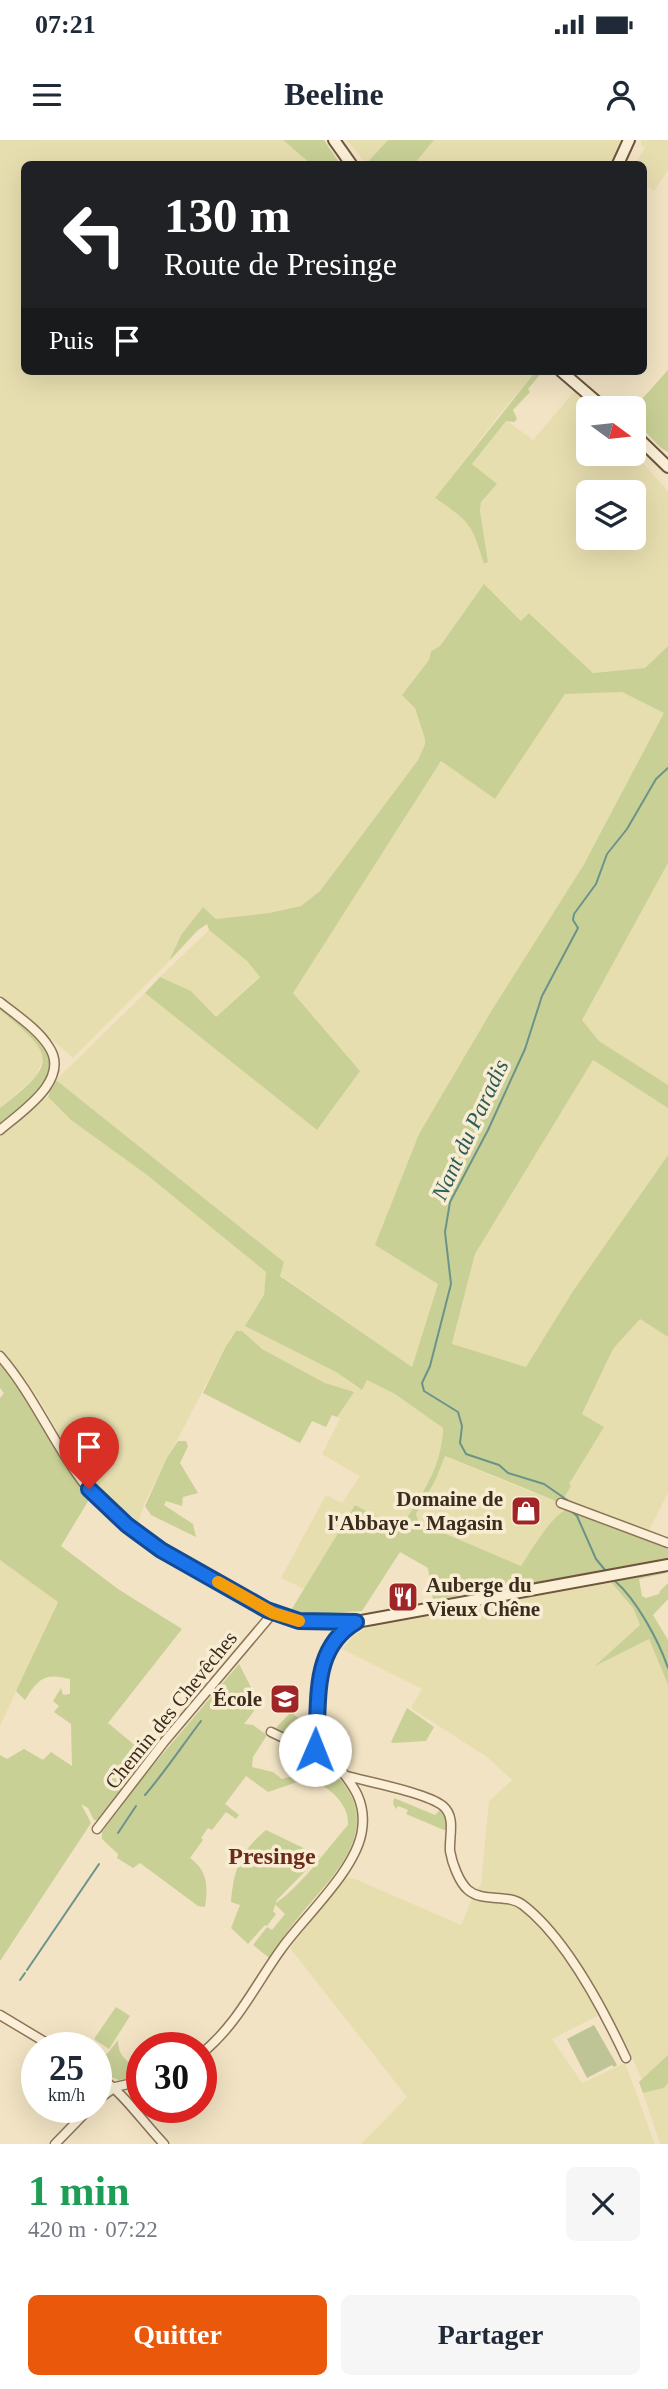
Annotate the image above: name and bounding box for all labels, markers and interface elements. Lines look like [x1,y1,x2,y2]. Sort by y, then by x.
text: 07:21 [35,10,96,39]
icon: menu [28,76,66,114]
text: Beeline [284,76,384,112]
icon: person [602,76,640,114]
text: 130 m [164,188,291,243]
icon: left [49,189,140,280]
text: Route de Presinge [164,246,397,282]
icon: arrive [108,322,146,360]
text: Puis [49,326,94,355]
north arrow [576,396,646,466]
map controls [576,396,646,550]
button: layers [576,480,646,550]
water label: Nant du Paradis [426,1056,513,1205]
pin [59,1417,119,1489]
icon: arrive [70,1428,108,1466]
place label: Domaine de l'Abbaye - Magasin [328,1487,503,1535]
shop icon: Domaine de l'Abbaye - Magasin [509,1494,543,1528]
place label: Auberge du Vieux Chêne [426,1573,540,1621]
restaurant icon: Auberge du Vieux Chêne [386,1580,420,1614]
street label: Chemin des Chevêches [100,1626,242,1794]
school or university icon: École [268,1682,302,1716]
place label: École [213,1687,262,1711]
position arrow [278,1713,352,1787]
district label: Presinge [228,1843,316,1869]
speed limit sign: 30 [126,2032,217,2123]
text: 25 [49,2049,84,2088]
text: km/h [48,2085,85,2105]
button: close [566,2167,640,2241]
text: 1 min [28,2168,130,2214]
text: 420 m · 07:22 [28,2217,158,2242]
button: Quitter [28,2295,327,2375]
button: Partager [341,2295,640,2375]

